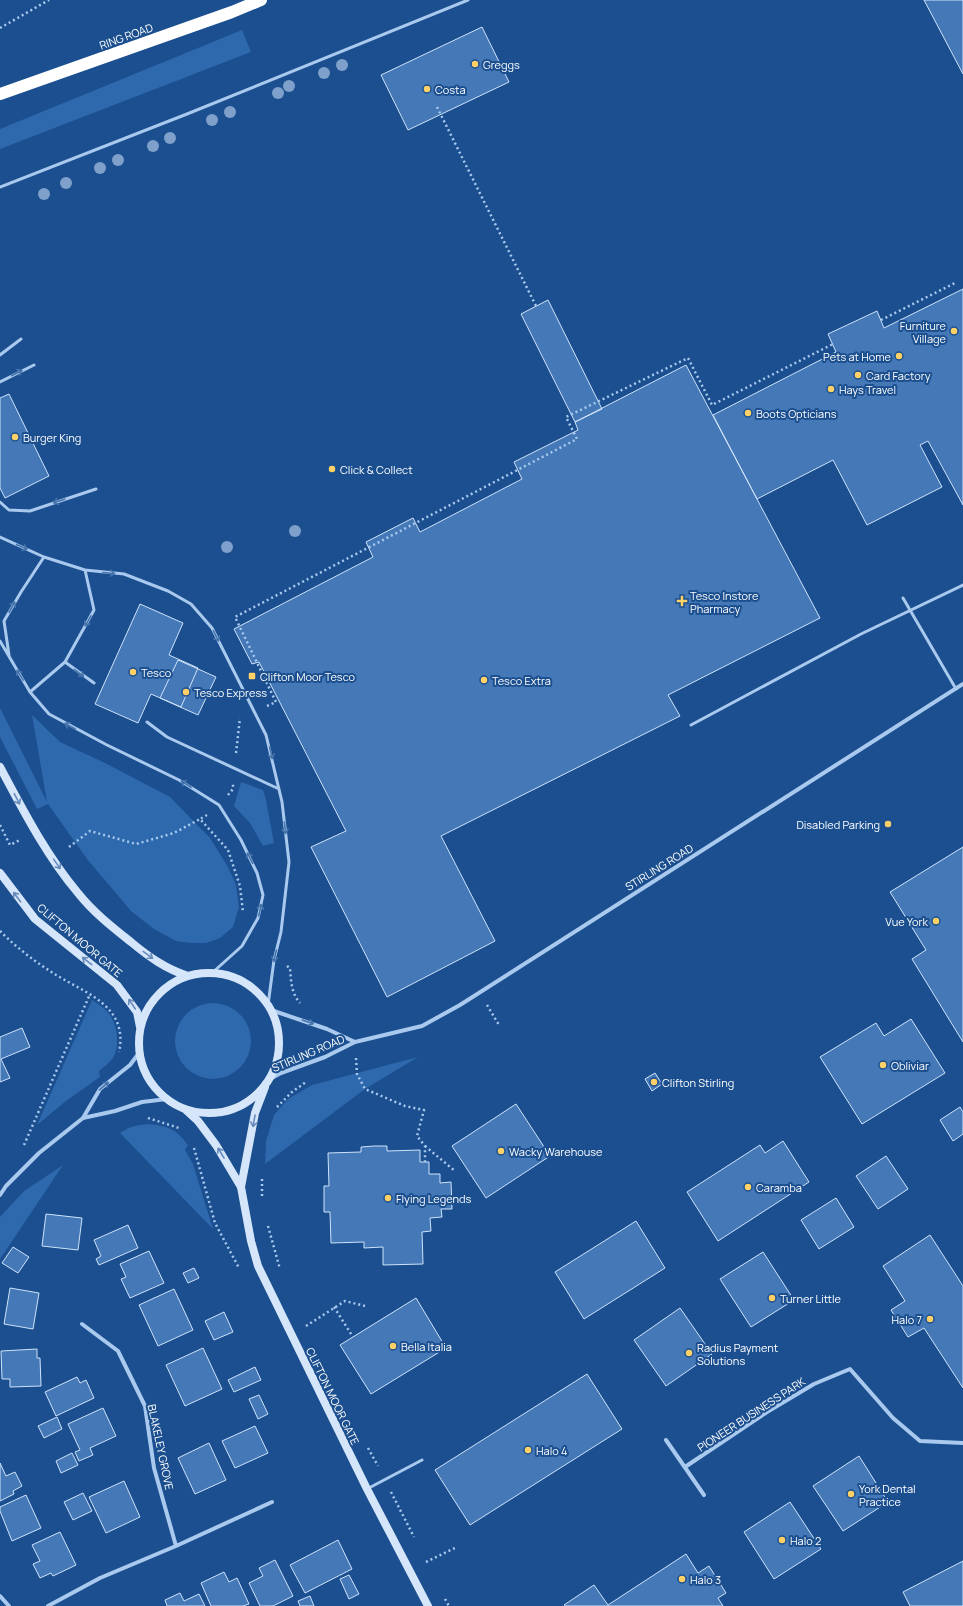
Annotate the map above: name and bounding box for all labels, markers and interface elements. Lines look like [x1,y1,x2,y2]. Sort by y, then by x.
street label: RING ROAD [97,19,155,53]
place label: Greggs [483,57,520,72]
marker: Greggs [470,59,480,69]
place label: Costa [435,82,466,97]
marker: Costa [422,84,432,94]
place label: Furniture Village [900,318,947,346]
marker: Furniture Village [949,326,959,336]
place label: Pets at Home [823,349,892,364]
marker: Pets at Home [894,351,904,361]
place label: Card Factory [866,368,931,383]
one-way arrow [11,369,23,376]
marker: Card Factory [853,370,863,380]
place label: Hays Travel [839,382,896,397]
marker: Hays Travel [826,384,836,394]
place label: Boots Opticians [756,406,837,421]
marker: Boots Opticians [743,408,753,418]
place label: Burger King [23,430,81,445]
marker: Burger King [10,432,20,442]
place label: Click & Collect [340,462,413,477]
marker: Click & Collect [327,464,337,474]
one-way arrow [53,498,66,505]
one-way arrow [16,544,28,551]
one-way arrow [102,569,115,576]
place label: Tesco Instore Pharmacy [690,588,759,616]
marker: Tesco Instore Pharmacy [677,596,687,606]
one-way arrow [8,601,16,613]
one-way arrow [84,614,92,626]
one-way arrow [213,630,220,642]
place label: Tesco [141,665,172,680]
marker: Tesco [128,667,138,677]
one-way arrow [15,669,23,681]
one-way arrow [73,669,84,677]
place label: Clifton Moor Tesco [260,669,356,684]
marker: Clifton Moor Tesco [247,671,257,681]
place label: Tesco Extra [492,673,551,688]
marker: Tesco Extra [479,675,489,685]
place label: Tesco Express [194,685,267,700]
marker: Tesco Express [181,687,191,697]
one-way arrow [65,721,77,729]
one-way arrow [267,747,275,760]
one-way arrow [181,780,192,788]
one-way arrow [14,793,21,805]
place label: Disabled Parking [796,817,880,832]
marker: Disabled Parking [883,819,893,829]
one-way arrow [281,821,289,834]
street label: STIRLING ROAD [622,840,696,894]
one-way arrow [246,852,253,864]
one-way arrow [53,858,61,869]
one-way arrow [13,891,22,902]
street label: CLIFTON MOOR GATE [34,900,126,980]
one-way arrow [257,903,265,916]
place label: Vue York [885,914,929,929]
marker: Vue York [931,916,941,926]
one-way arrow [270,949,278,962]
one-way arrow [143,951,154,959]
one-way arrow [81,956,92,965]
one-way arrow [128,999,136,1010]
one-way arrow [301,1019,313,1027]
street label: STIRLING ROAD [269,1031,347,1075]
place label: Obliviar [891,1058,929,1073]
marker: Obliviar [878,1060,888,1070]
place label: Clifton Stirling [662,1075,734,1090]
marker: Clifton Stirling [649,1077,659,1087]
one-way arrow [99,1081,110,1090]
one-way arrow [250,1114,258,1127]
place label: Wacky Warehouse [509,1144,603,1159]
marker: Wacky Warehouse [496,1146,506,1156]
one-way arrow [217,1148,225,1159]
place label: Caramba [756,1180,802,1195]
marker: Caramba [743,1182,753,1192]
place label: Flying Legends [396,1191,472,1206]
marker: Flying Legends [383,1193,393,1203]
place label: Turner Little [780,1291,842,1306]
marker: Turner Little [767,1293,777,1303]
place label: Halo 7 [892,1312,922,1327]
marker: Halo 7 [925,1314,935,1324]
place label: Bella Italia [401,1339,452,1354]
place label: Radius Payment Solutions [697,1340,778,1368]
marker: Bella Italia [388,1341,398,1351]
street label: CLIFTON MOOR GATE [303,1345,363,1447]
marker: Radius Payment Solutions [684,1348,694,1358]
street label: PIONEER BUSINESS PARK [694,1373,808,1455]
street label: BLAKELEY GROVE [145,1403,177,1491]
place label: Halo 4 [536,1443,567,1458]
marker: Halo 4 [523,1445,533,1455]
place label: York Dental Practice [859,1481,916,1509]
marker: York Dental Practice [846,1489,856,1499]
place label: Halo 2 [790,1533,821,1548]
marker: Halo 2 [777,1535,787,1545]
place label: Halo 3 [690,1572,721,1587]
marker: Halo 3 [677,1574,687,1584]

